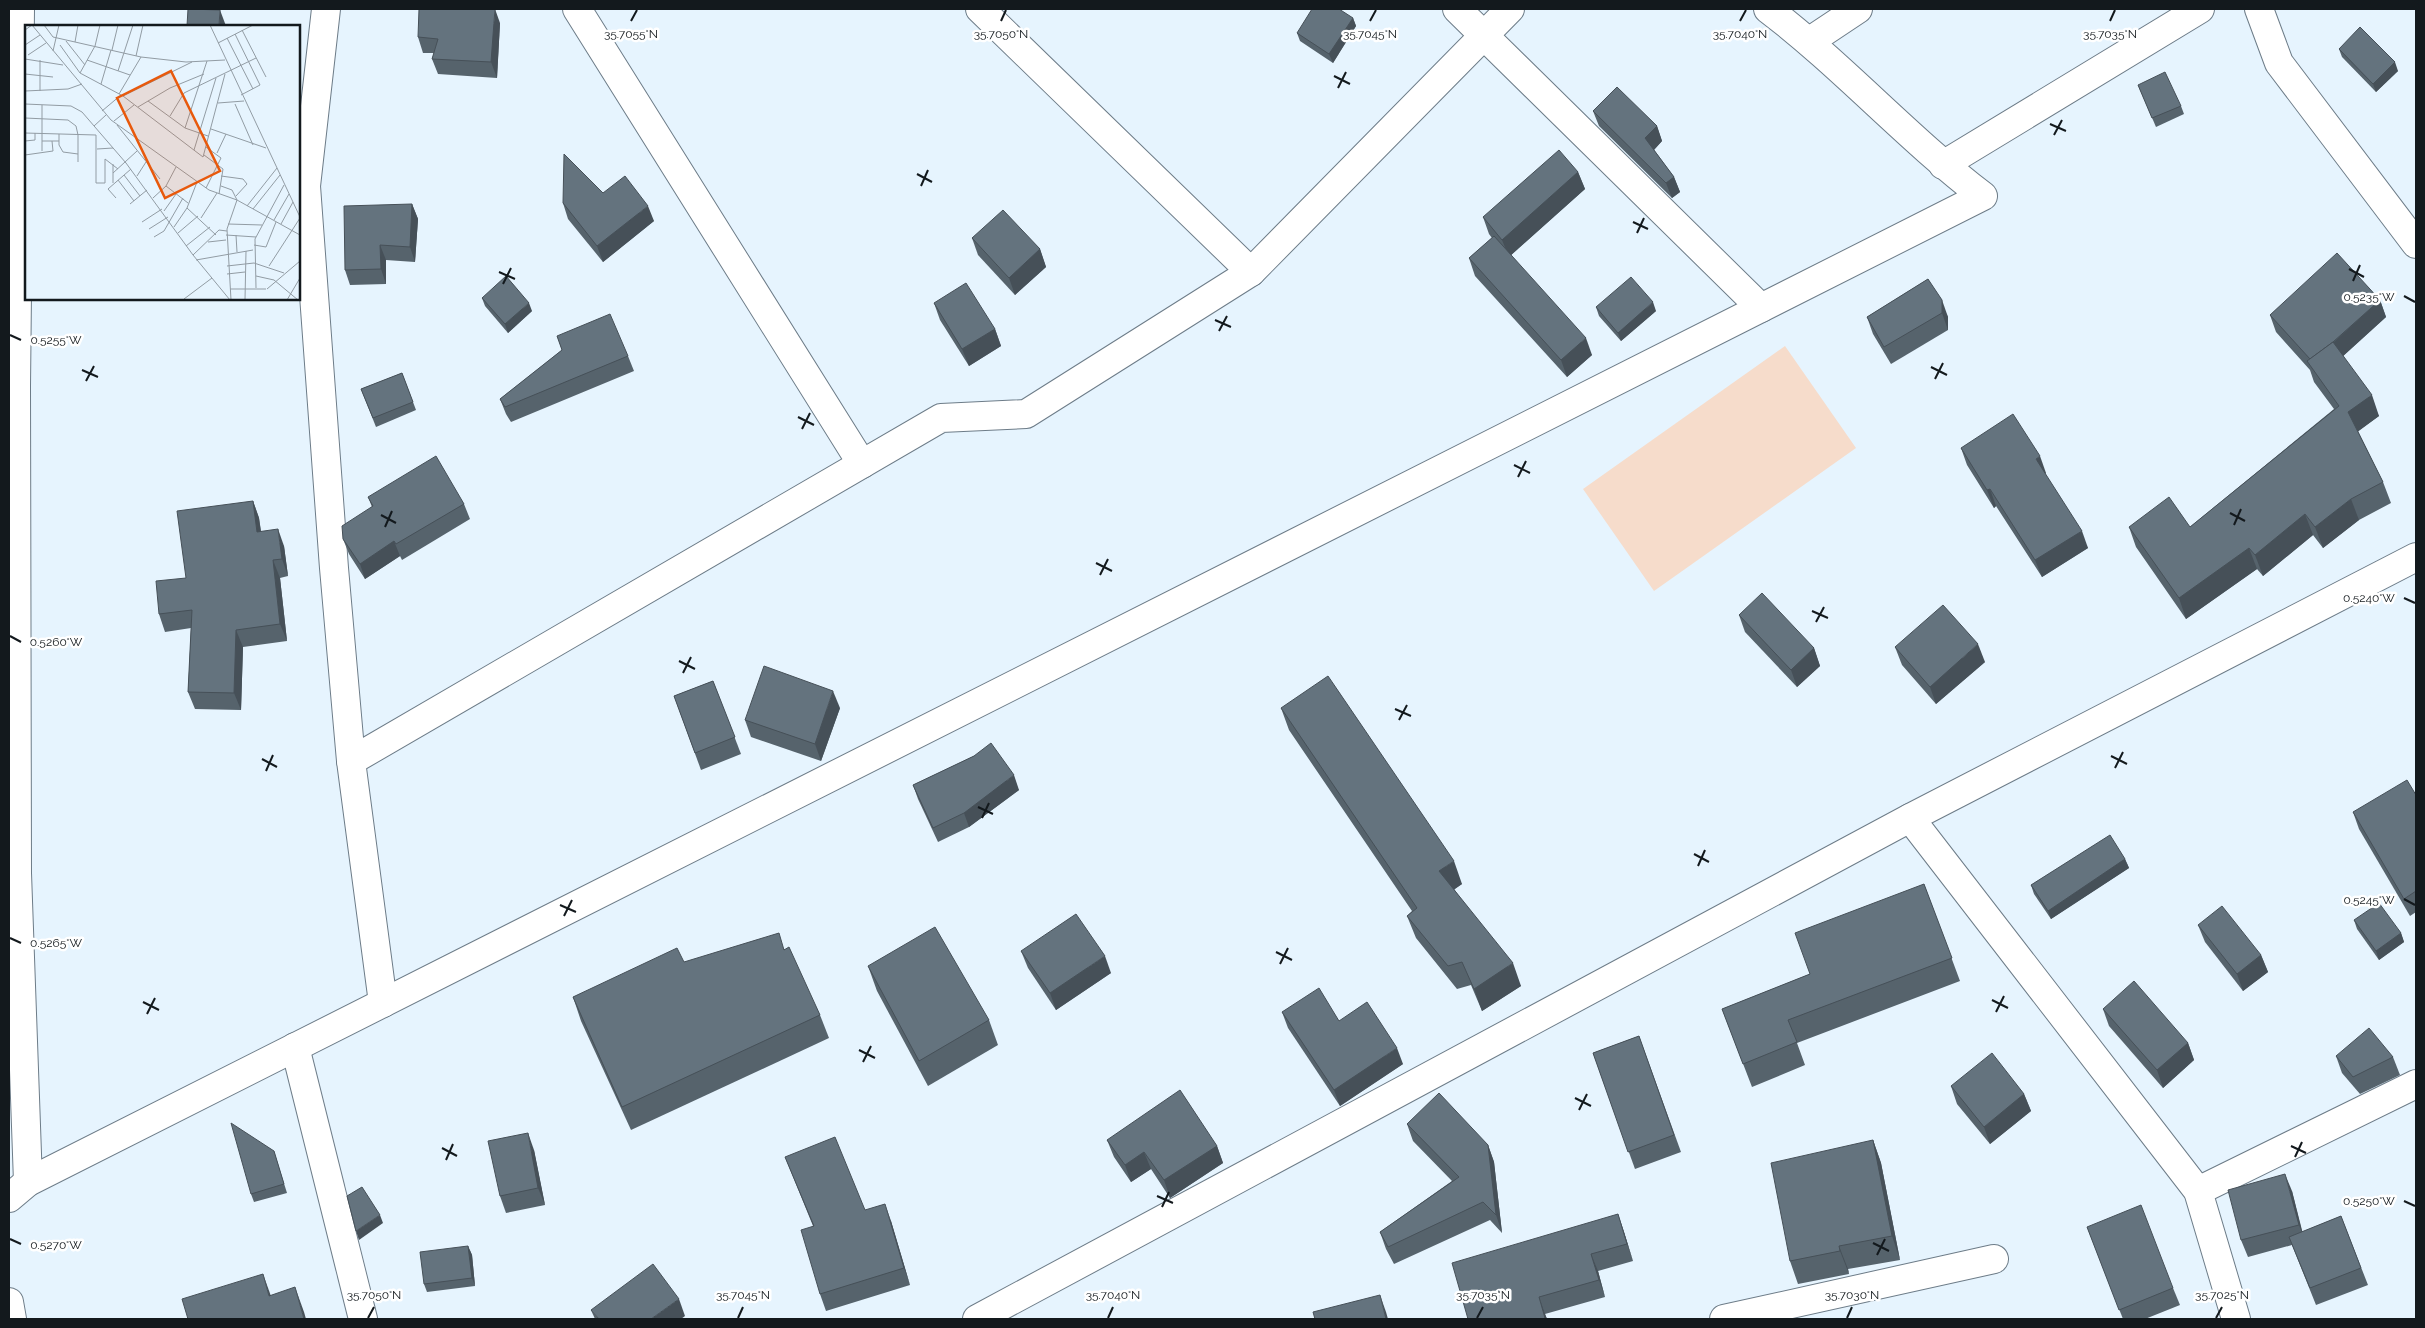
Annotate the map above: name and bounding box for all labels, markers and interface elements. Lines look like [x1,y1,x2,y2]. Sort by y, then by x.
inset map [25,25,300,300]
text: 35.7055°N [604,27,658,41]
text: 35.7050°N [974,27,1028,41]
text: 35.7045°N [1343,27,1397,41]
text: 35.7040°N [1713,27,1767,41]
text: 35.7035°N [2083,27,2137,41]
text: 0.5235°W [2343,290,2395,304]
text: 0.5255°W [30,333,82,347]
text: 0.5240°W [2343,591,2395,605]
text: 0.5260°W [30,635,83,649]
text: 0.5245°W [2343,893,2395,907]
text: 0.5265°W [30,936,82,950]
text: 0.5250°W [2343,1194,2395,1208]
text: 0.5270°W [30,1238,82,1252]
text: 35.7050°N [347,1288,401,1302]
text: 35.7045°N [716,1288,770,1302]
text: 35.7040°N [1086,1288,1140,1302]
text: 35.7035°N [1456,1288,1510,1302]
text: 35.7030°N [1825,1288,1879,1302]
text: 35.7025°N [2195,1288,2249,1302]

